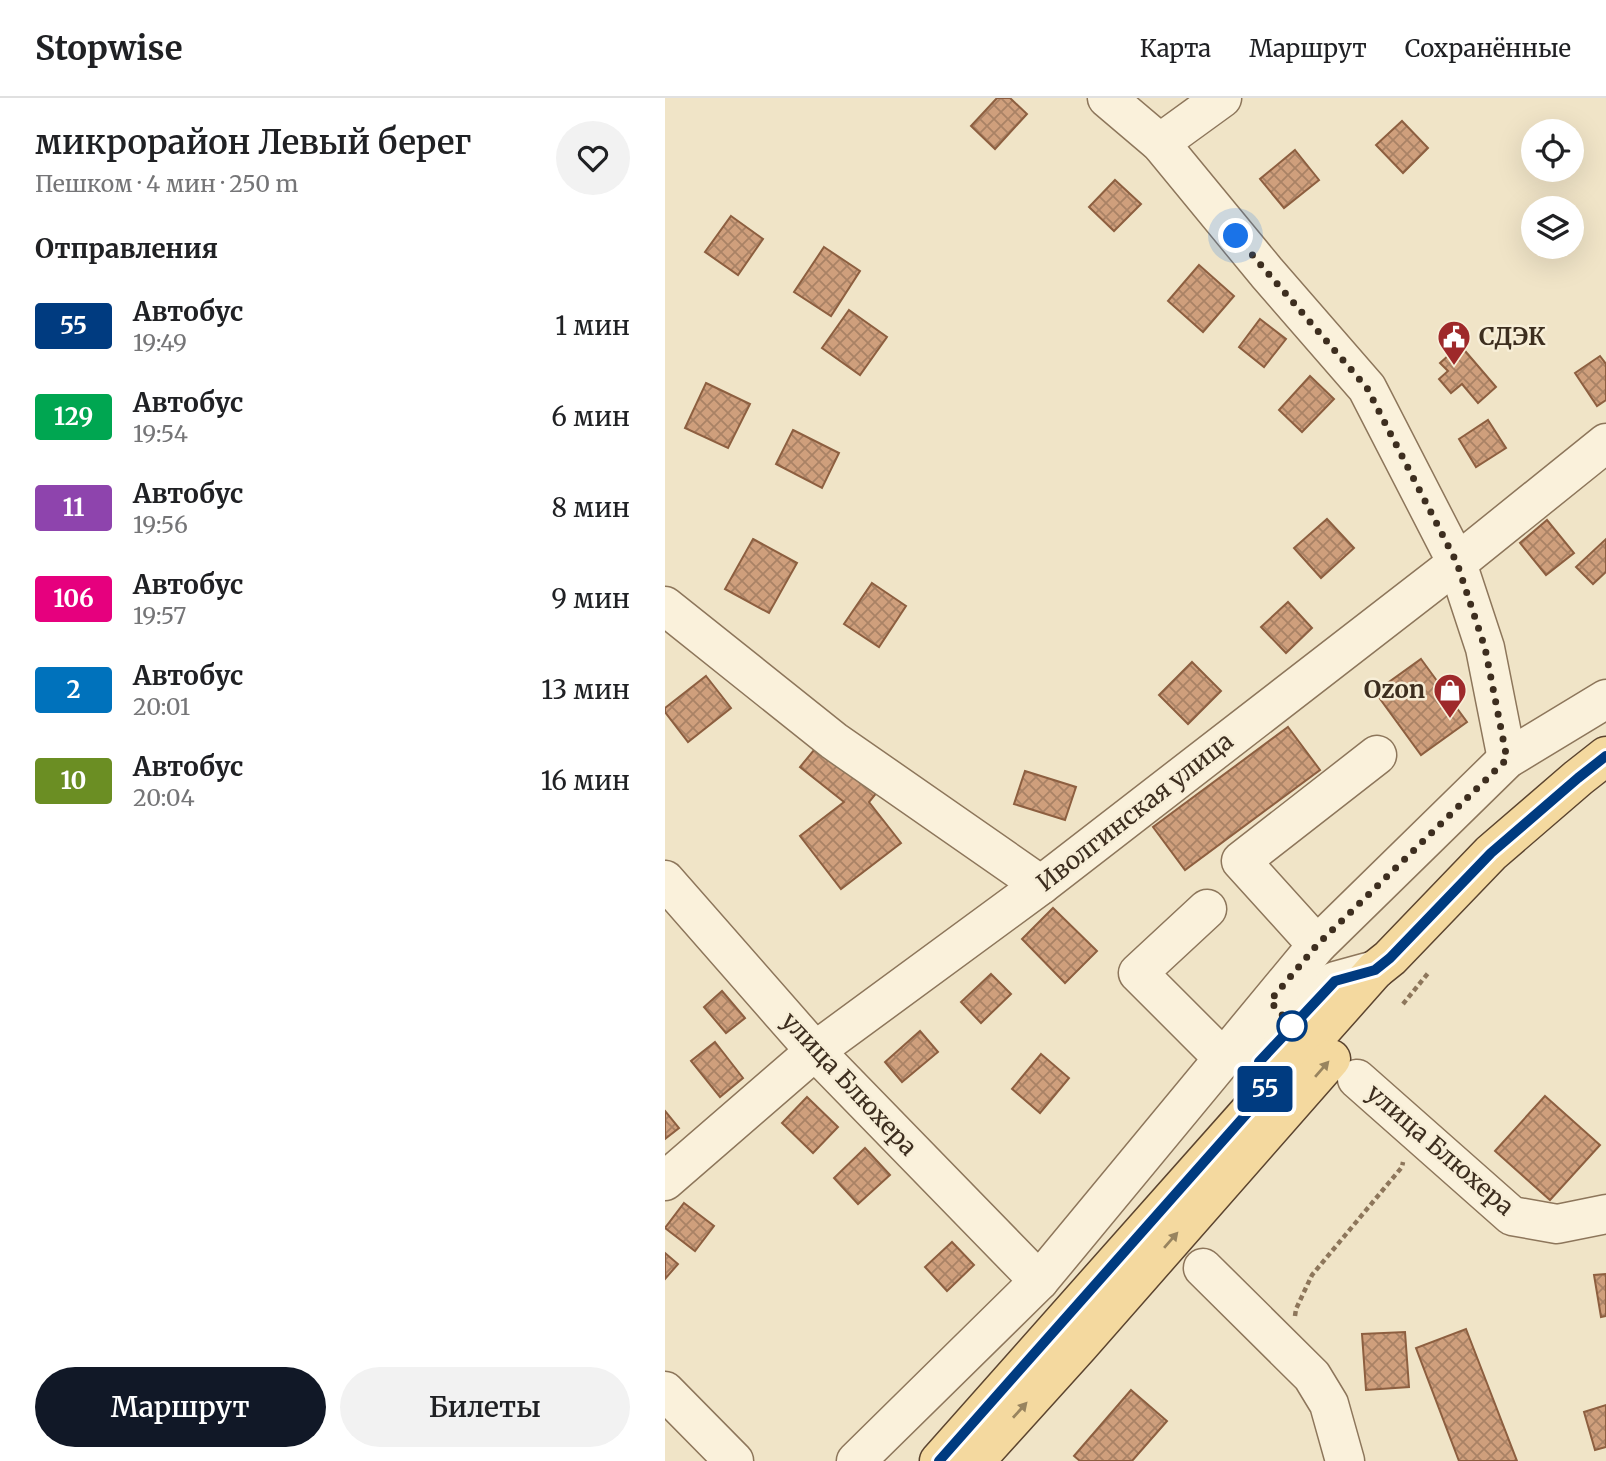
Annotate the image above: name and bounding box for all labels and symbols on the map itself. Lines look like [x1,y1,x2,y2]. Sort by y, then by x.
your location [1218,218,1253,253]
public building icon: СДЭК [1435,318,1473,367]
place label: СДЭК [1479,321,1546,352]
shop icon: Ozon [1431,671,1469,720]
place label: Ozon [1364,674,1425,705]
street label: Иволгинская улица [1030,725,1239,898]
street label: улица Блюхера [775,1005,924,1162]
unlabelled marker [1277,1011,1307,1041]
one-way arrow [1314,1060,1330,1078]
line badge: 55 [1233,1066,1297,1112]
street label: улица Блюхера [1360,1077,1521,1222]
one-way arrow [1163,1232,1179,1249]
one-way arrow [1012,1402,1028,1419]

